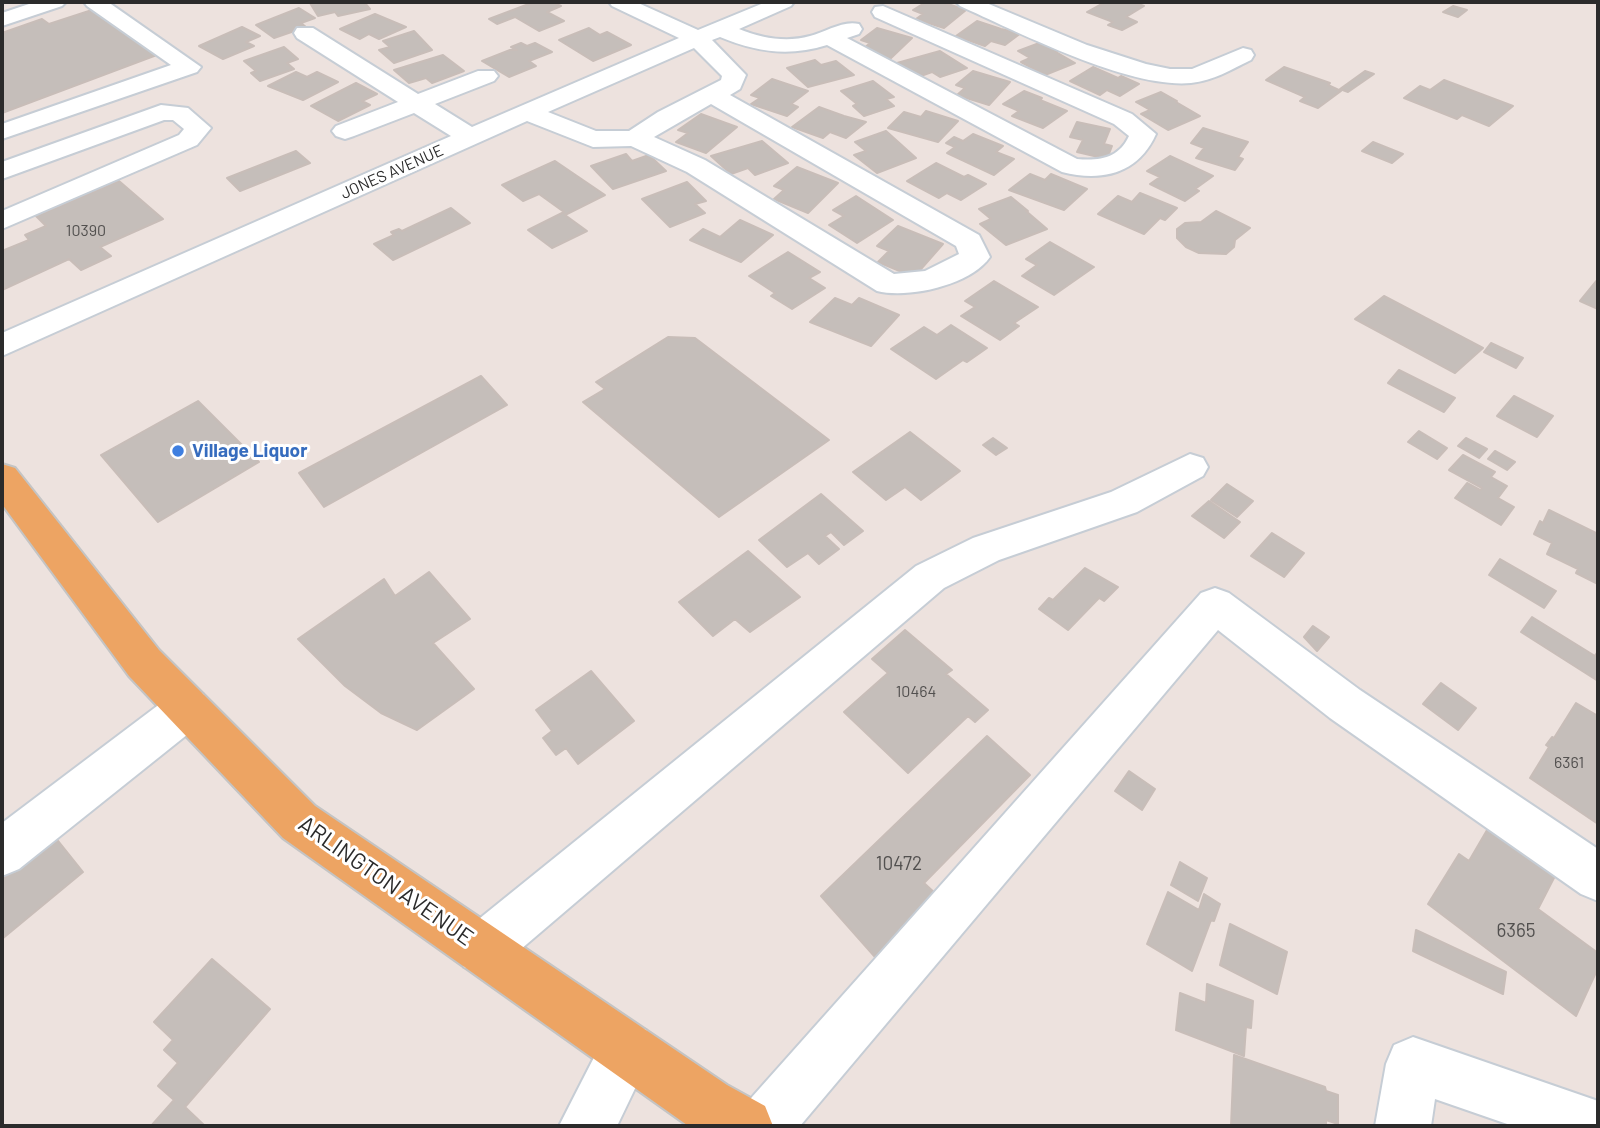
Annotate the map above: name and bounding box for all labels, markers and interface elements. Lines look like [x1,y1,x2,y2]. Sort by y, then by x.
street label: JONES AVENUE [338,141,446,203]
house number: 10390 [66,221,106,241]
place label: Village Liquor [192,440,307,462]
marker: Village Liquor [170,443,186,459]
house number: 10464 [896,682,936,702]
house number: 6361 [1554,753,1584,773]
street label: ARLINGTON AVENUE [293,810,479,952]
house number: 10472 [876,853,922,875]
house number: 6365 [1496,920,1536,942]

